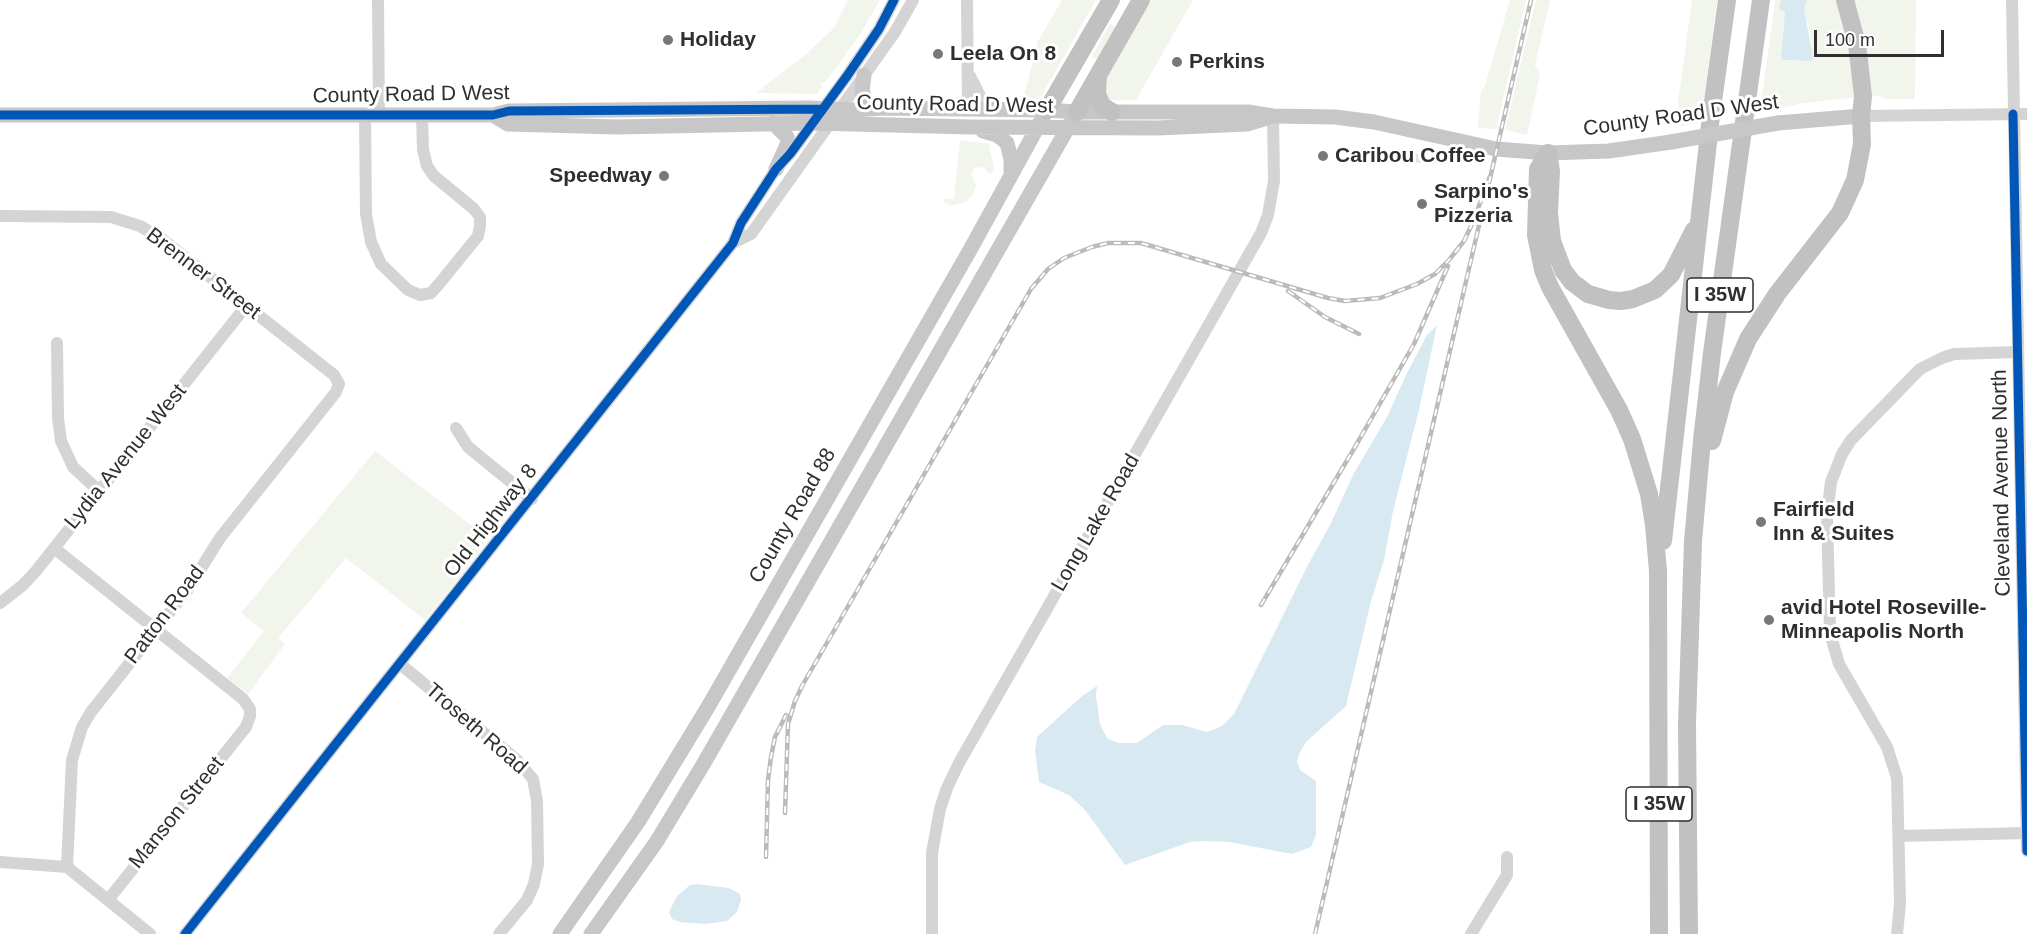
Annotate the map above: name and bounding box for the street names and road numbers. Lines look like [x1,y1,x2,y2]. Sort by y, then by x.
street label: County Road D West [312,81,510,109]
street label: County Road D West [1582,90,1780,142]
street label: County Road D West [856,91,1054,119]
street label: Brenner Street [141,223,265,325]
road number: I 35W [1687,278,1753,312]
street label: Cleveland Avenue North [1987,369,2017,597]
street label: Lydia Avenue West [60,379,192,535]
street label: County Road 88 [744,444,842,588]
street label: Long Lake Road [1047,450,1145,596]
street label: Old Highway 8 [439,459,543,583]
street label: Patton Road [120,561,210,669]
street label: Troseth Road [420,678,532,780]
street label: Manson Street [124,752,230,874]
road number: I 35W [1626,787,1692,821]

